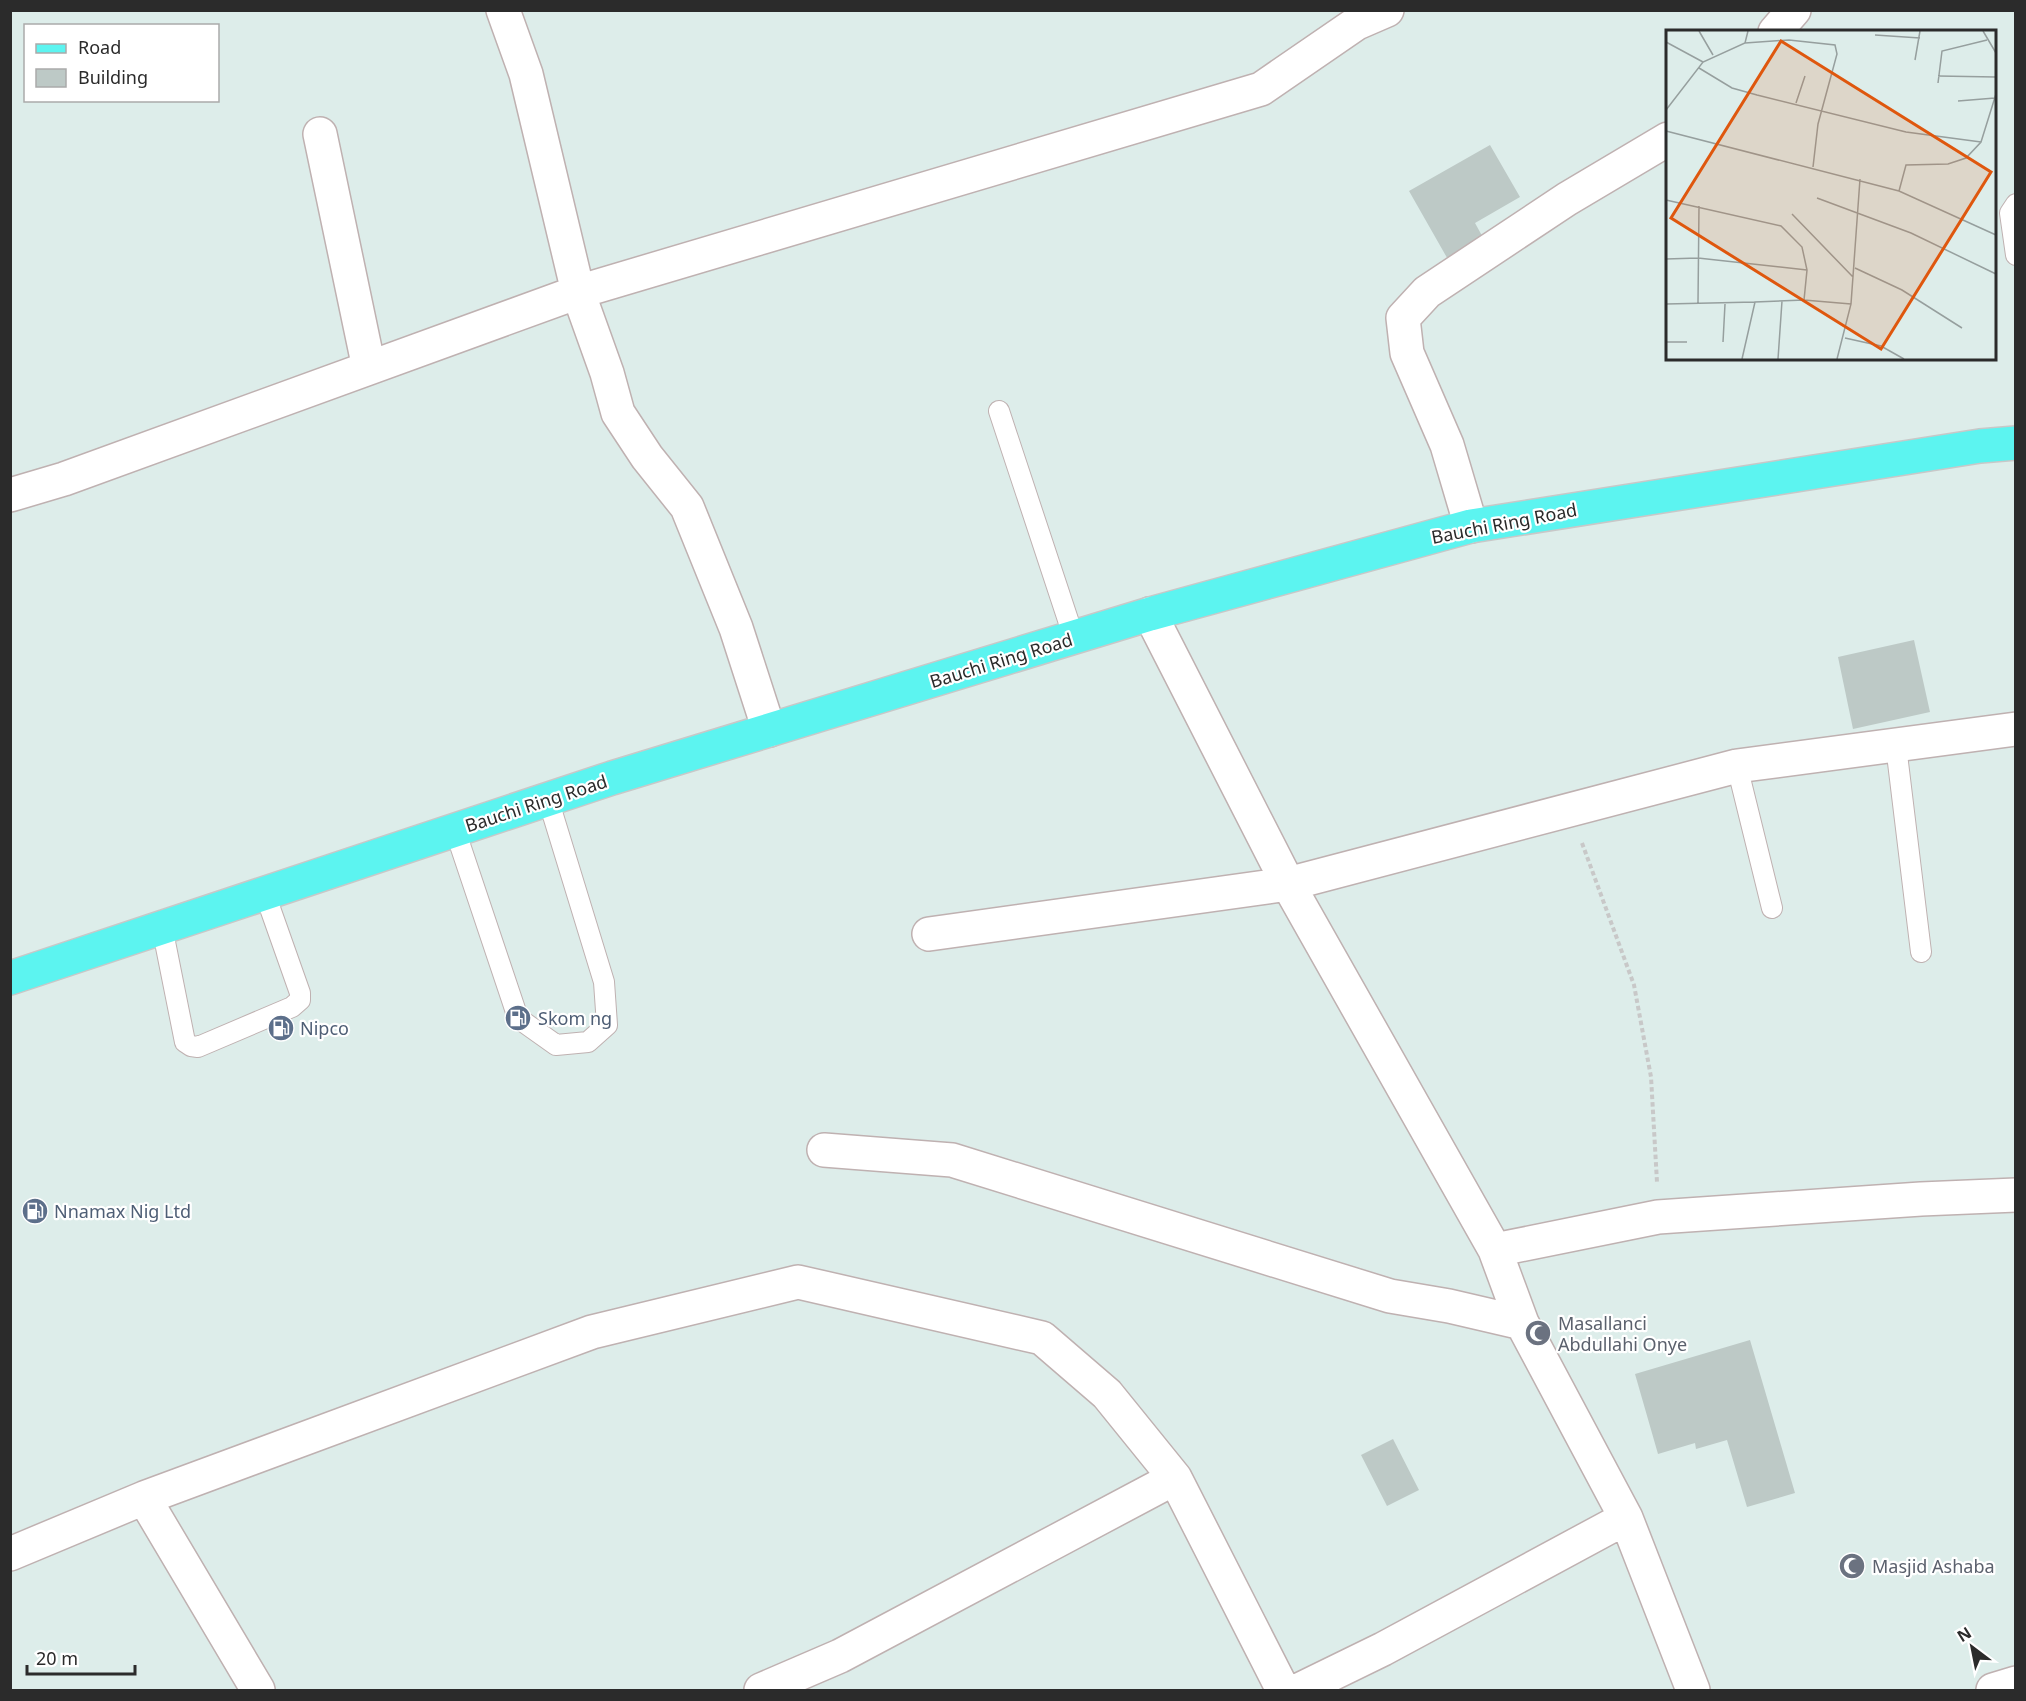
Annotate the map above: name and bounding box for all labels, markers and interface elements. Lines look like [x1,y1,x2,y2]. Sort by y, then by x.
legend [24,24,219,102]
inset map [1666,30,1996,360]
text: Road [78,35,121,59]
text: Building [78,65,148,89]
street label: Bauchi Ring Road [1429,497,1579,549]
street label: Bauchi Ring Road [927,627,1075,693]
street label: Bauchi Ring Road [462,769,610,837]
fuel station icon: Skom ng [503,1003,533,1033]
place label: Skom ng [538,1006,612,1030]
fuel station icon: Nipco [266,1013,296,1043]
place label: Nipco [300,1016,349,1040]
fuel station icon: Nnamax Nig Ltd [20,1196,50,1226]
place label: Nnamax Nig Ltd [54,1199,191,1223]
place label: Masallanci Abdullahi Onye [1558,1311,1687,1356]
mosque icon: Masallanci Abdullahi Onye [1523,1318,1553,1348]
mosque icon: Masjid Ashaba [1837,1551,1867,1581]
place label: Masjid Ashaba [1872,1554,1995,1578]
north arrow [1942,1617,2002,1677]
text: N [1953,1622,1975,1647]
scale bar [27,1638,135,1676]
text: 20 m [36,1646,78,1670]

